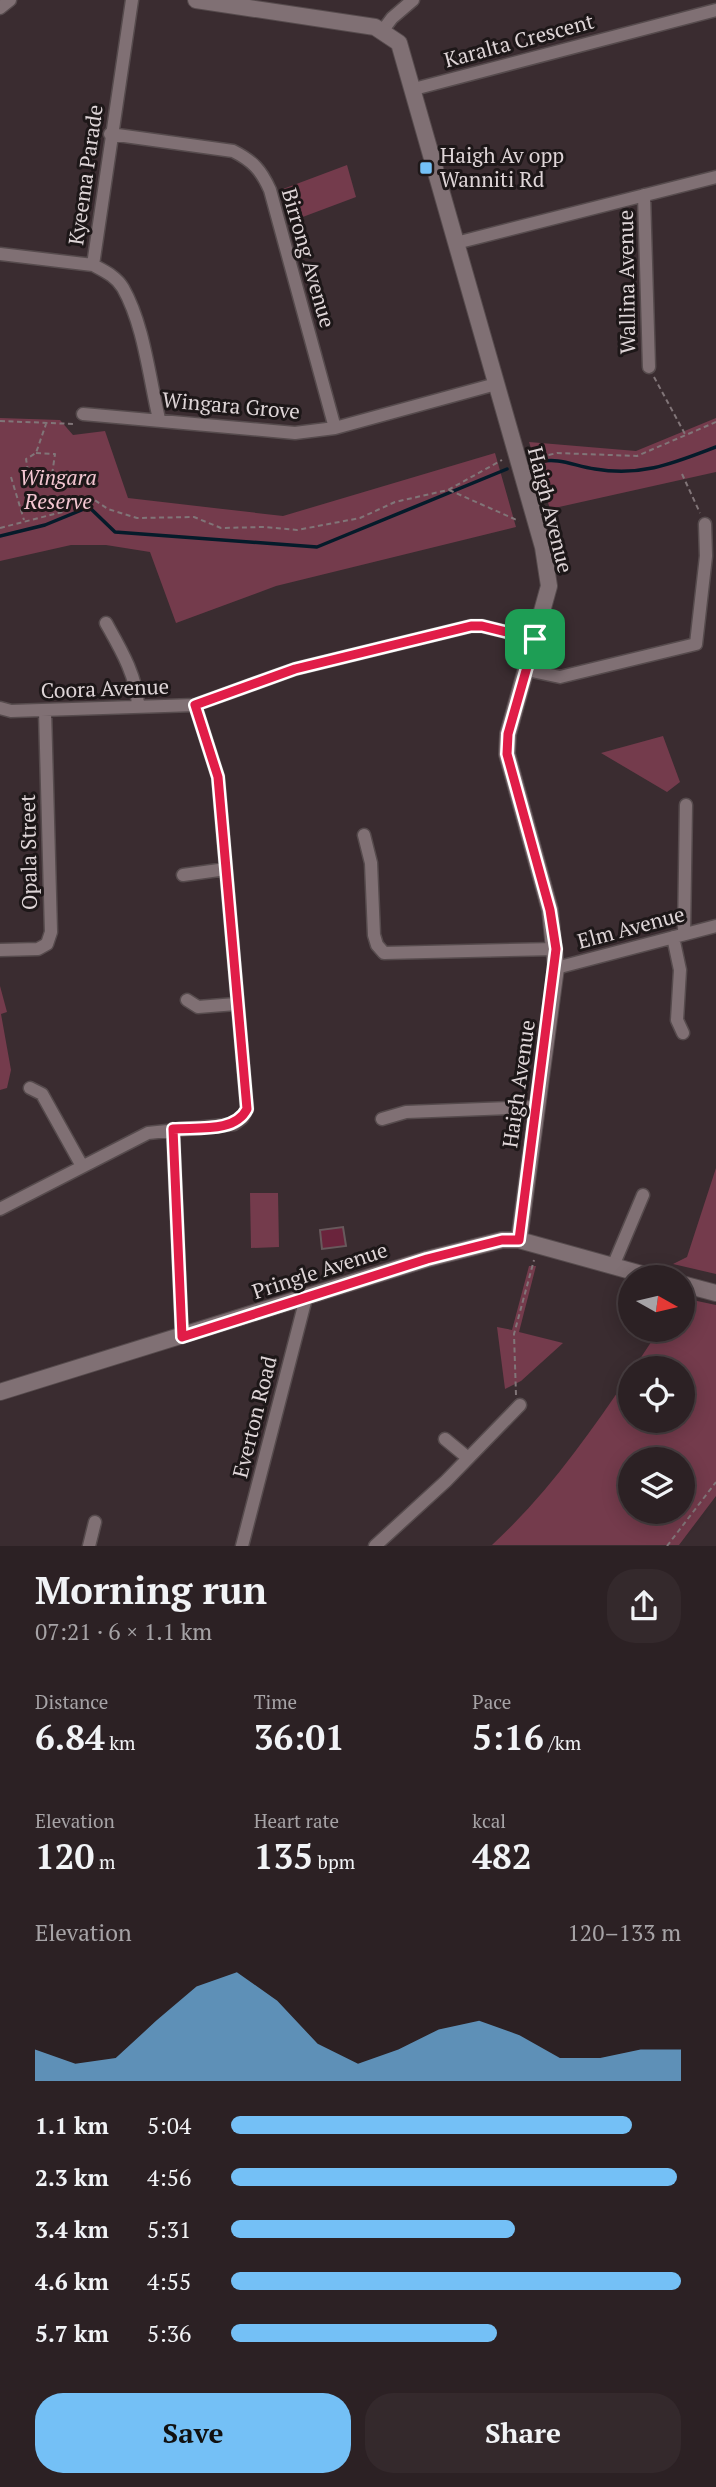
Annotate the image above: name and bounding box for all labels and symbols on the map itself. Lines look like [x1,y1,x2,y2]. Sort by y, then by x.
street label: Karalta Crescent [441,7,597,74]
street label: Kyeema Parade [61,103,109,247]
place label: Haigh Av opp Wanniti Rd [440,141,564,193]
marker: Haigh Av opp Wanniti Rd [418,160,434,176]
street label: Birrong Avenue [276,185,342,331]
street label: Wallina Avenue [611,210,641,354]
street label: Wingara Grove [161,385,301,425]
street label: Haigh Avenue [522,444,580,576]
park label: Wingara Reserve [19,463,97,515]
pin [505,609,565,669]
street label: Coora Avenue [40,672,170,704]
street label: Opala Street [13,794,43,910]
street label: Elm Avenue [574,899,688,955]
street label: Haigh Avenue [495,1018,541,1150]
street label: Pringle Avenue [248,1235,391,1305]
north arrow [618,1265,695,1342]
street label: Everton Road [225,1352,283,1481]

